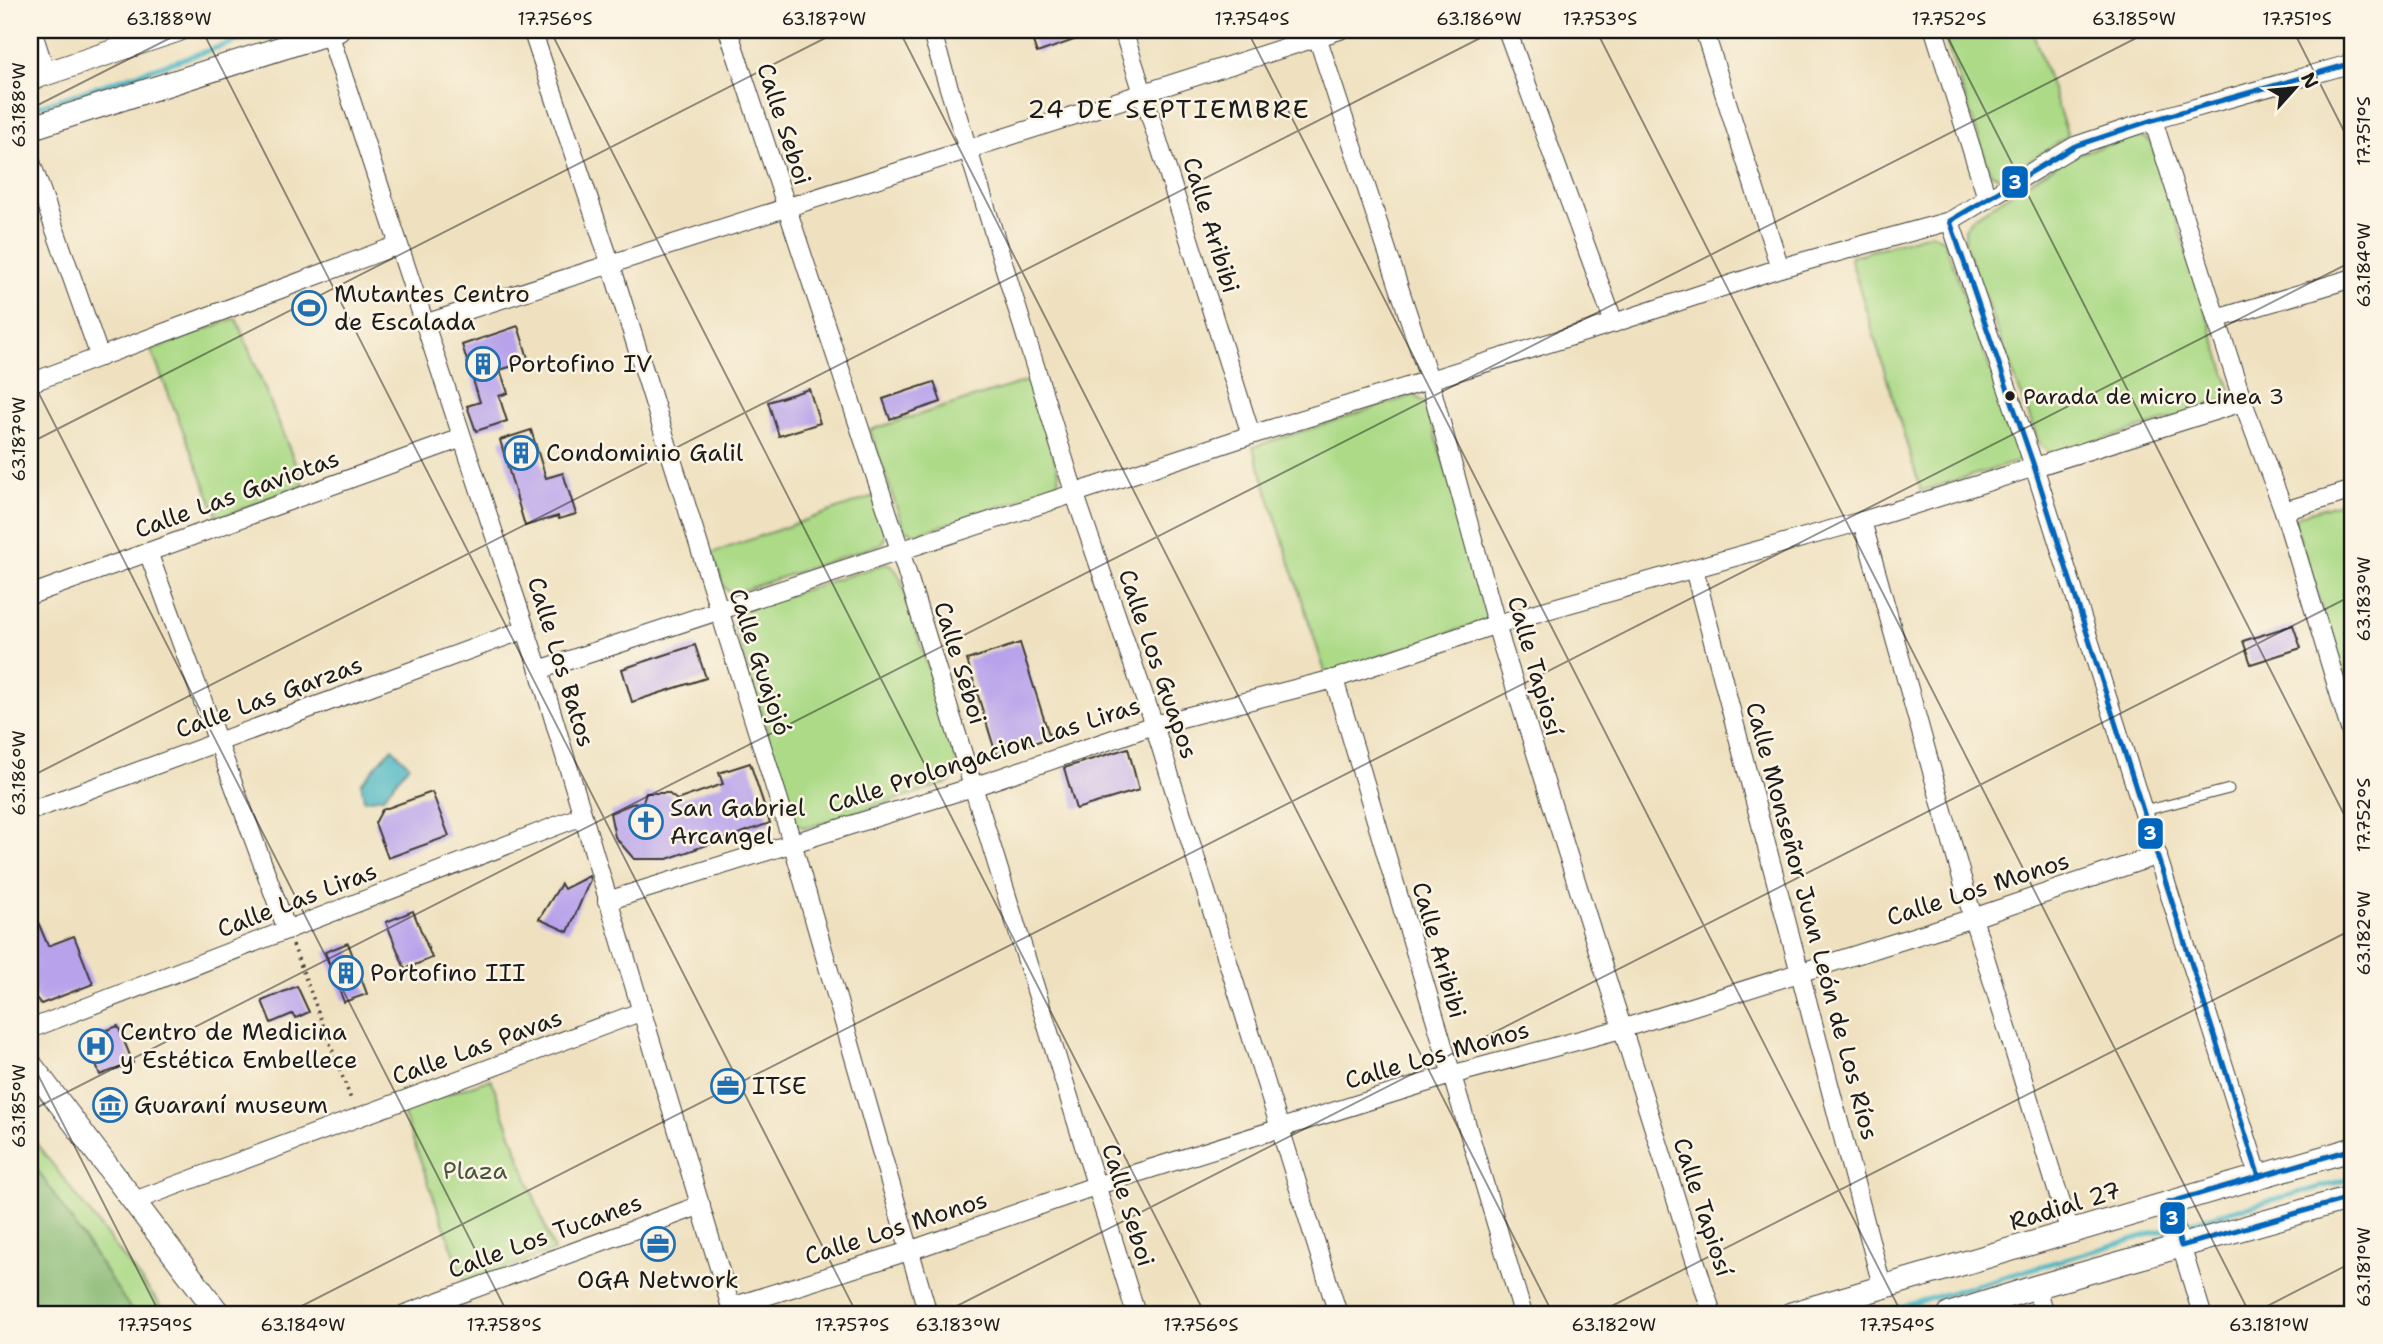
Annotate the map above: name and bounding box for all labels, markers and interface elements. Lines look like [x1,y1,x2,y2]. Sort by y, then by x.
text: 63.188°W [126,7,212,31]
text: 17.756°S [517,7,593,31]
text: 63.187°W [782,7,866,31]
text: 17.754°S [1215,7,1289,31]
text: 63.186°W [1436,7,1522,31]
text: 17.753°S [1563,7,1637,31]
text: 17.752°S [1912,7,1986,31]
text: 63.185°W [2092,7,2176,31]
text: 17.751°S [2262,7,2332,31]
north arrow [2260,52,2330,122]
street label: Calle Seboi [749,59,819,189]
text: 63.188°W [7,62,31,148]
text: N [2295,68,2324,93]
district label: 24 DE SEPTIEMBRE [1027,91,1311,126]
text: 17.751°S [2352,96,2376,166]
street label: Calle Aribibi [1175,153,1247,297]
line badge: 3 [2001,165,2029,199]
text: 3 [2008,170,2022,195]
text: 63.184°W [2352,222,2376,308]
place label: Mutantes Centro de Escalada [334,278,530,338]
sports icon: Mutantes Centro de Escalada [290,289,328,327]
building icon: Portofino IV [464,345,502,383]
place label: Portofino IV [508,348,652,380]
place label: Parada de micro Linea 3 [2023,382,2284,411]
marker: Parada de micro Linea 3 [2003,389,2017,403]
text: 63.187°W [7,397,31,481]
building icon: Condominio Galil [502,434,540,472]
place label: Condominio Galil [546,437,744,469]
street label: Calle Las Gaviotas [130,442,344,546]
text: 63.183°W [2352,557,2376,641]
street label: Calle Los Guapos [1111,565,1205,763]
street label: Calle Los Batos [520,573,602,751]
street label: Calle Guajojó [721,584,799,740]
street label: Calle Tapiosí [1500,592,1570,740]
street label: Calle Seboi [926,598,994,728]
street label: Calle Las Garzas [171,648,367,746]
street label: Calle Prolongacion Las Liras [823,689,1145,821]
street label: Calle Monseñor Juan León de Los Ríos [1738,699,1886,1143]
text: 63.186°W [7,730,31,816]
text: 17.752°S [2352,778,2376,852]
place label: San Gabriel Arcangel [670,792,806,852]
church icon: San Gabriel Arcangel [627,803,665,841]
line badge: 3 [2137,817,2164,850]
text: 3 [2143,821,2157,846]
street label: Calle Los Monos [1883,844,2073,934]
street label: Calle Las Liras [213,855,381,945]
street label: Calle Aribibi [1404,878,1474,1022]
text: 63.182°W [2352,891,2376,975]
building icon: Portofino III [327,954,365,992]
place label: Portofino III [370,957,525,989]
street label: Calle Las Pavas [387,1001,567,1093]
street label: Calle Los Monos [1341,1013,1533,1097]
place label: Centro de Medicina y Estética Embellece [120,1016,358,1076]
hospital icon: Centro de Medicina y Estética Embellece [77,1027,115,1065]
text: 63.185°W [7,1064,31,1148]
office icon: ITSE [709,1067,747,1105]
place label: ITSE [752,1070,807,1102]
museum icon: Guaraní museum [91,1086,129,1124]
place label: Guaraní museum [134,1089,328,1121]
street label: Calle Tapiosí [1666,1134,1741,1281]
street label: Calle Seboi [1094,1140,1162,1270]
park label: Plaza [443,1155,507,1187]
street label: Radial 27 [2006,1174,2124,1238]
street label: Calle Los Monos [801,1183,991,1273]
street label: Calle Los Tucanes [444,1186,646,1286]
line badge: 3 [2159,1201,2186,1235]
text: 3 [2165,1206,2179,1231]
office icon: OGA Network [639,1225,677,1263]
text: 63.181°W [2352,1227,2376,1307]
place label: OGA Network [577,1264,739,1296]
text: 17.759°S [118,1313,192,1337]
text: 63.184°W [260,1313,346,1337]
text: 17.758°S [467,1313,541,1337]
text: 17.757°S [815,1313,889,1337]
text: 63.183°W [916,1313,1000,1337]
text: 17.756°S [1163,1313,1239,1337]
text: 63.182°W [1572,1313,1656,1337]
text: 17.754°S [1860,1313,1934,1337]
text: 63.181°W [2229,1313,2309,1337]

